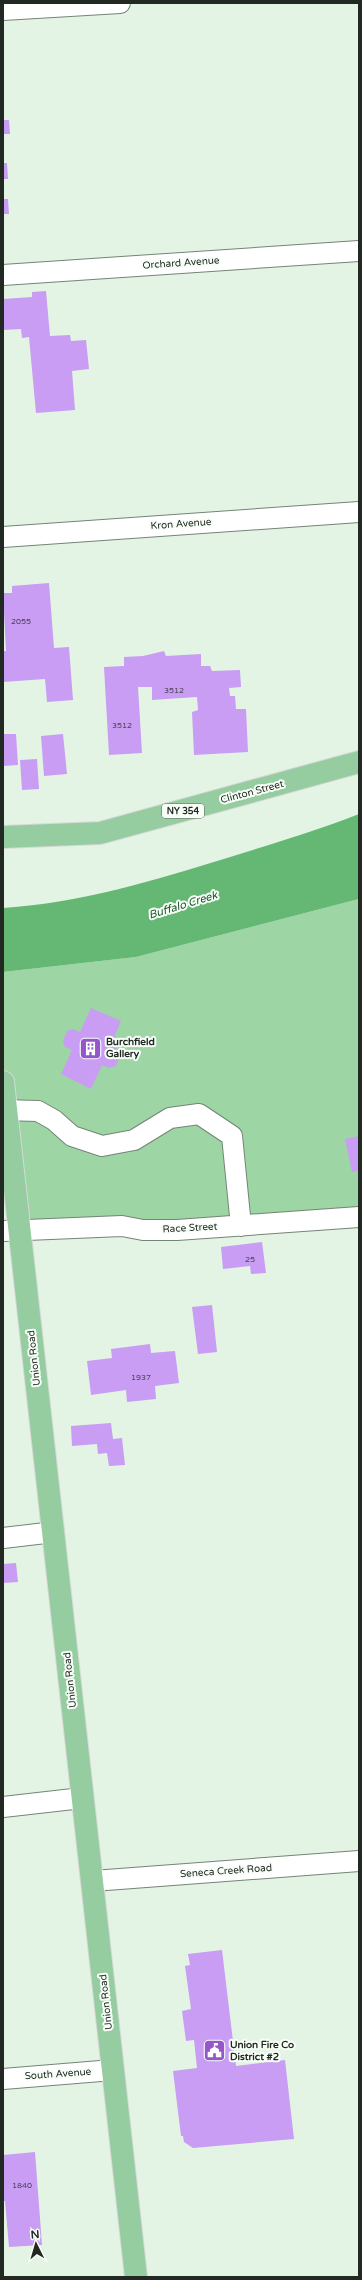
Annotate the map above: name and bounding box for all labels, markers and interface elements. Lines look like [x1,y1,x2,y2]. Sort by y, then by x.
street label: Orchard Avenue [142,254,220,272]
street label: Kron Avenue [150,516,212,532]
house number: 2055 [11,617,31,626]
house number: 3512 [164,686,184,695]
house number: 3512 [112,721,132,730]
street label: Clinton Street [219,778,285,806]
road number: NY 354 [162,804,204,818]
water label: Buffalo Creek [147,888,220,922]
building icon: Burchfield Gallery [78,1035,104,1061]
place label: Burchfield Gallery [106,1036,155,1060]
street label: Race Street [162,1221,218,1235]
house number: 25 [245,1255,255,1264]
street label: Union Road [25,1330,43,1386]
house number: 1937 [131,1373,151,1382]
street label: Union Road [61,1652,79,1708]
street label: Seneca Creek Road [180,1862,272,1880]
street label: Union Road [97,1974,115,2030]
public building icon: Union Fire Co District #2 [202,2038,228,2064]
place label: Union Fire Co District #2 [230,2039,294,2063]
street label: South Avenue [24,2066,92,2082]
house number: 1840 [12,2181,32,2190]
north arrow [16,2224,56,2264]
text: N [30,2228,40,2241]

